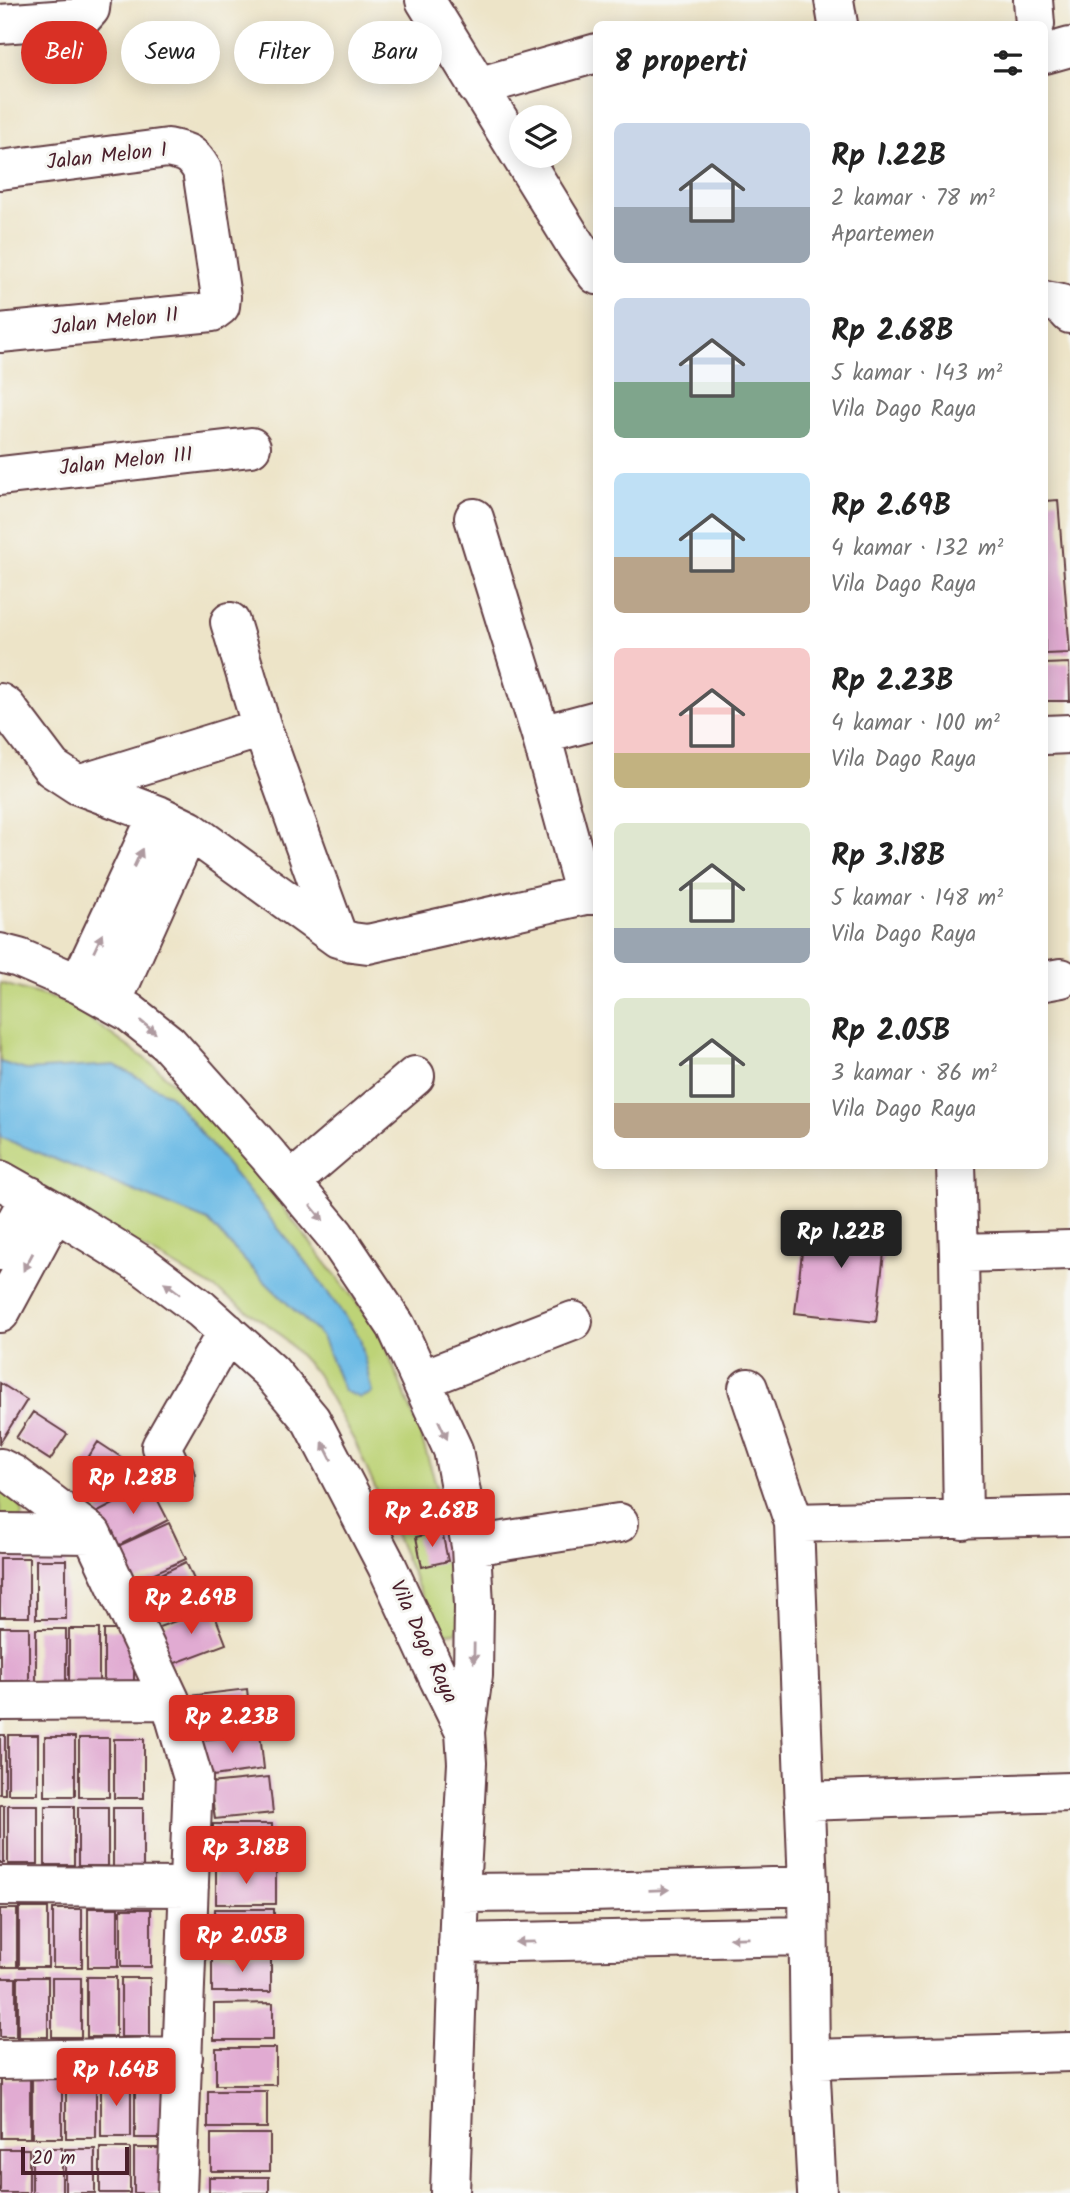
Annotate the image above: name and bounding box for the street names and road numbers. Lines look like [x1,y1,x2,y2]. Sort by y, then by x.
street label: Jalan Melon I [45,134,169,180]
street label: Jalan Melon II [50,299,180,345]
street label: Jalan Melon III [58,439,194,485]
street label: Vila Dago Raya [380,1575,466,1709]

